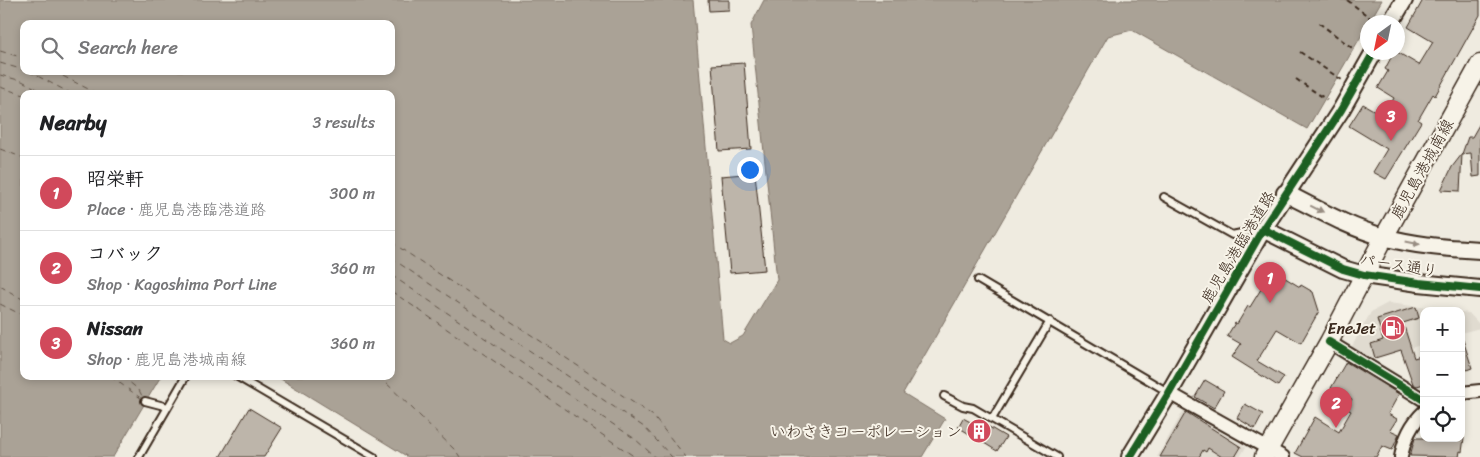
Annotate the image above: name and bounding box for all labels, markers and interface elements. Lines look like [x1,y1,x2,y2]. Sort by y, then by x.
north arrow [1360,15,1405,60]
search box [20,20,395,75]
text: Search here [78,31,178,64]
icon: search [38,34,66,62]
pin: 3 [1375,100,1407,141]
text: Nearby [40,104,106,142]
text: 3 results [312,108,375,137]
street label: 鹿児島港城南線 [1382,113,1462,225]
your location [737,157,763,183]
text: 昭栄軒 [87,162,144,195]
text: 1 [53,179,59,208]
text: 300 m [330,179,375,208]
street label: 鹿児島港臨港道路 [1193,185,1283,309]
text: Place · 鹿児島港臨港道路 [87,195,266,224]
one-way arrow [1310,205,1324,213]
text: コバック [87,237,163,270]
one-way arrow [1405,239,1421,247]
street label: パース通り [1358,244,1440,286]
text: 2 [51,254,61,283]
text: 360 m [331,254,375,283]
pin: 1 [1254,262,1286,303]
text: Shop · Kagoshima Port Line [87,270,277,299]
map controls [1420,307,1465,442]
button: + [1420,307,1465,352]
text: Nissan [87,312,143,345]
place label: EneJet [1328,314,1376,343]
fuel station icon: EneJet [1380,315,1406,341]
text: 3 [52,329,60,358]
text: 360 m [331,329,375,358]
text: Shop · 鹿児島港城南線 [87,345,247,374]
button: − [1420,352,1465,397]
pin: 2 [1320,387,1352,428]
button: locate [1420,397,1465,442]
place label: いわさきコーポレーション [770,417,962,446]
building icon: いわさきコーポレーション [966,418,992,444]

